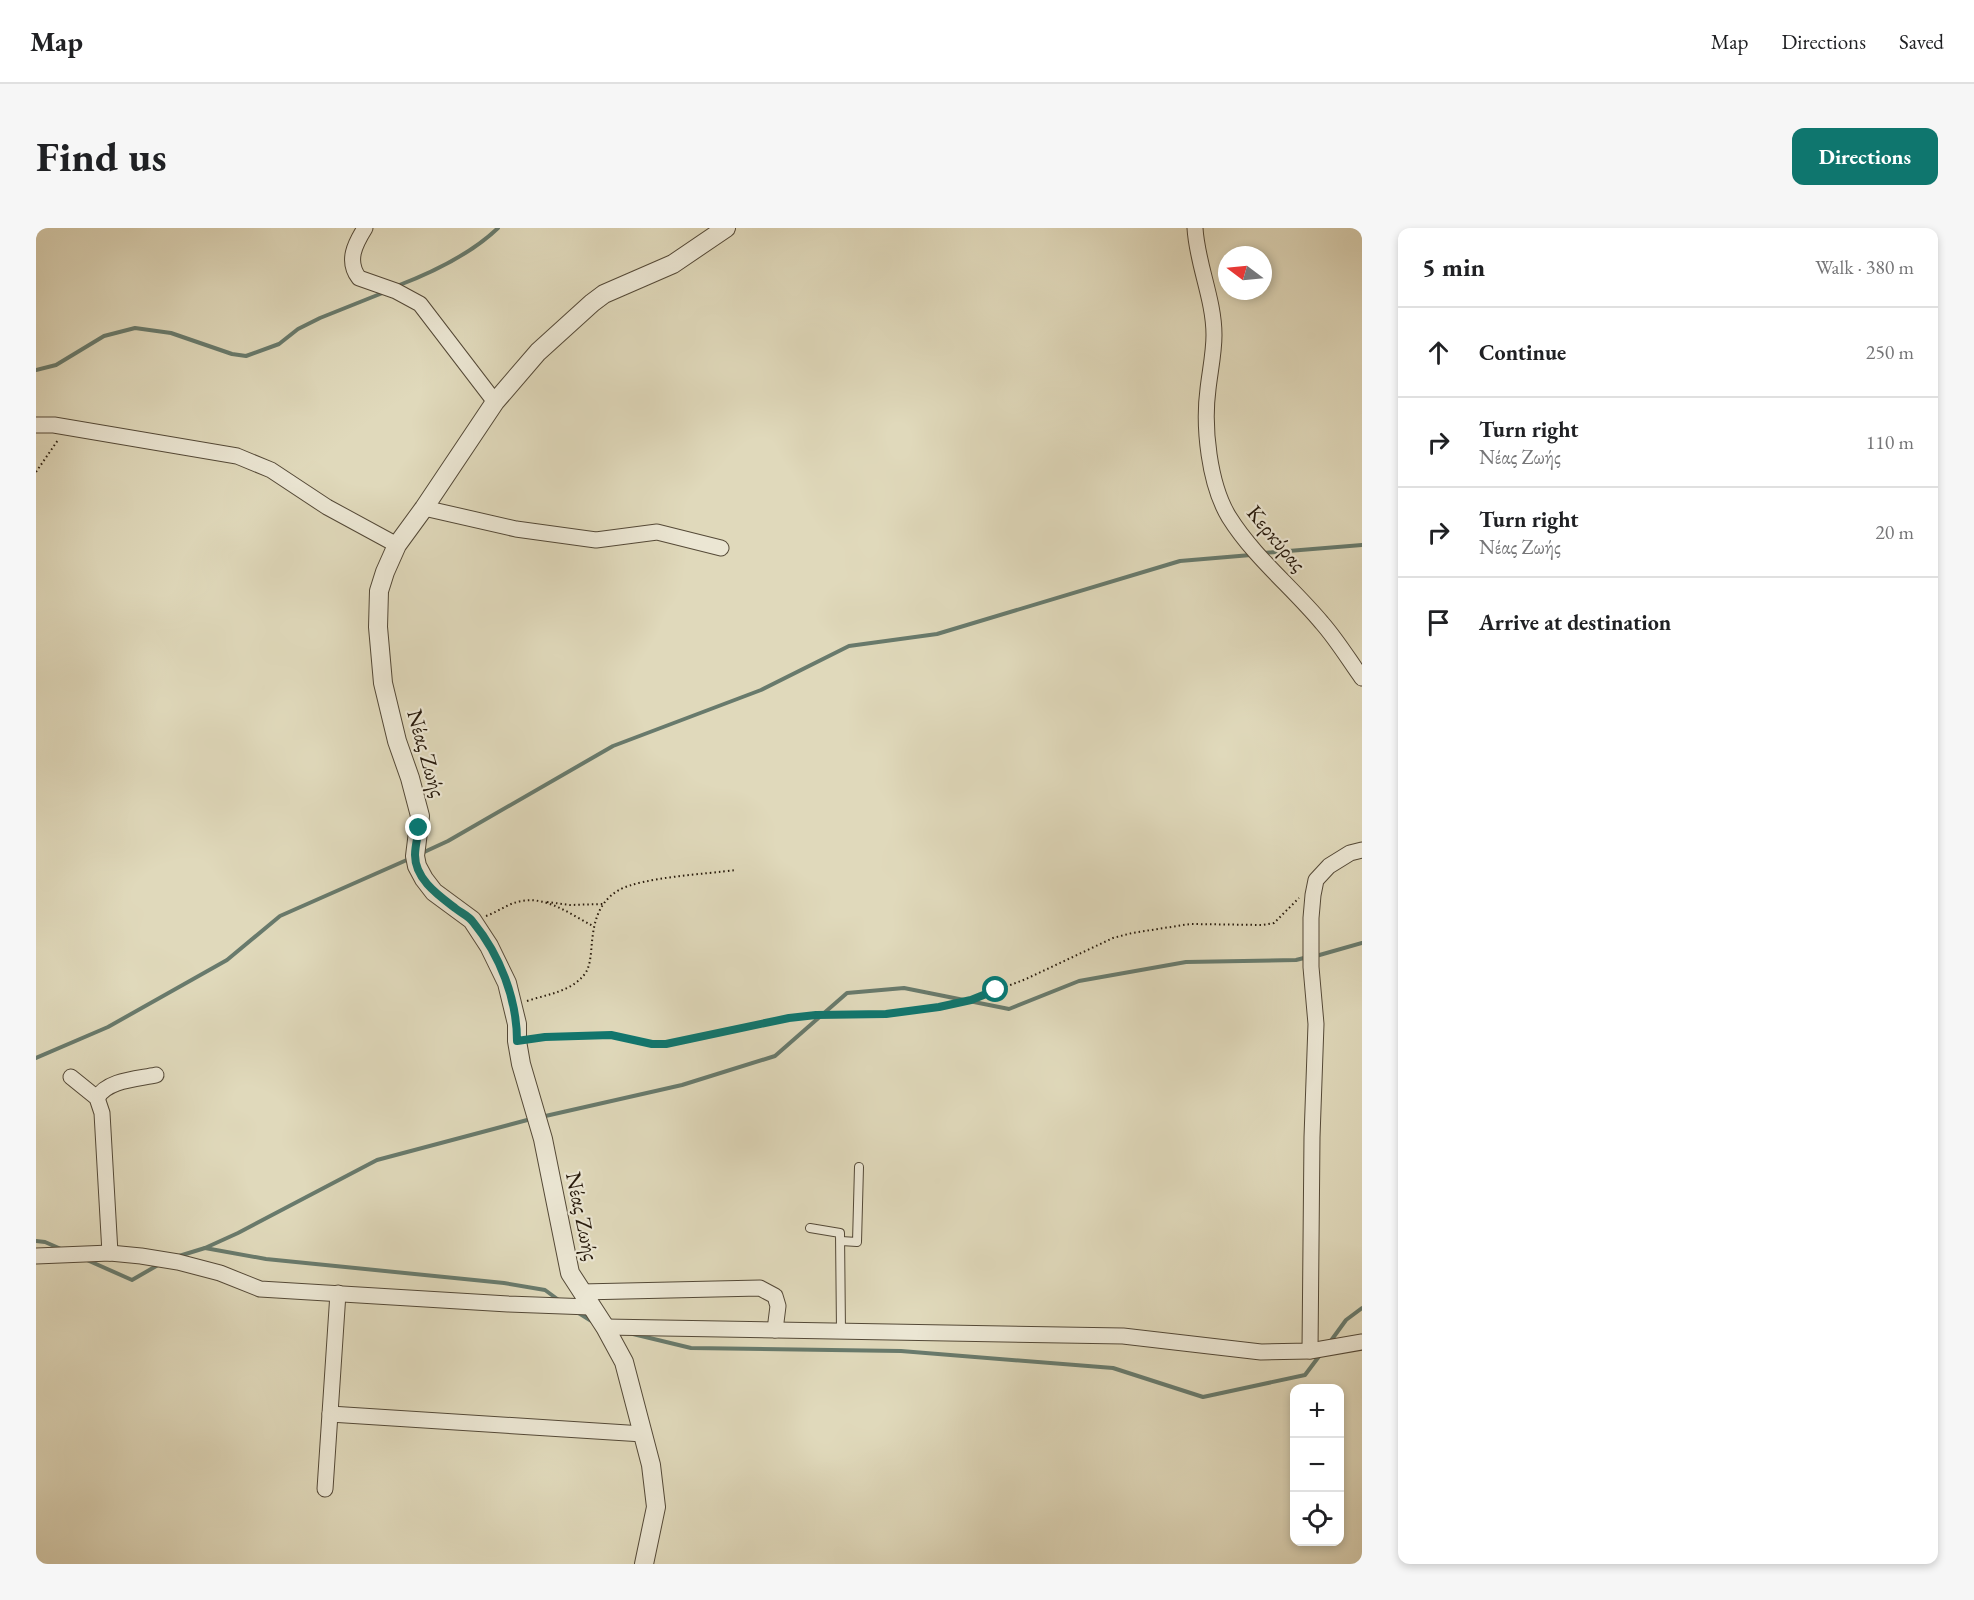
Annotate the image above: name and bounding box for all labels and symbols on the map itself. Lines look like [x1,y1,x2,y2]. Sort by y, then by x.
north arrow [1218,246,1272,300]
street label: Κερκύρας [1240,499,1313,578]
street label: Νέας Ζωής [400,706,453,800]
route end [405,814,431,840]
route start [982,976,1008,1002]
street label: Νέας Ζωής [559,1169,606,1263]

